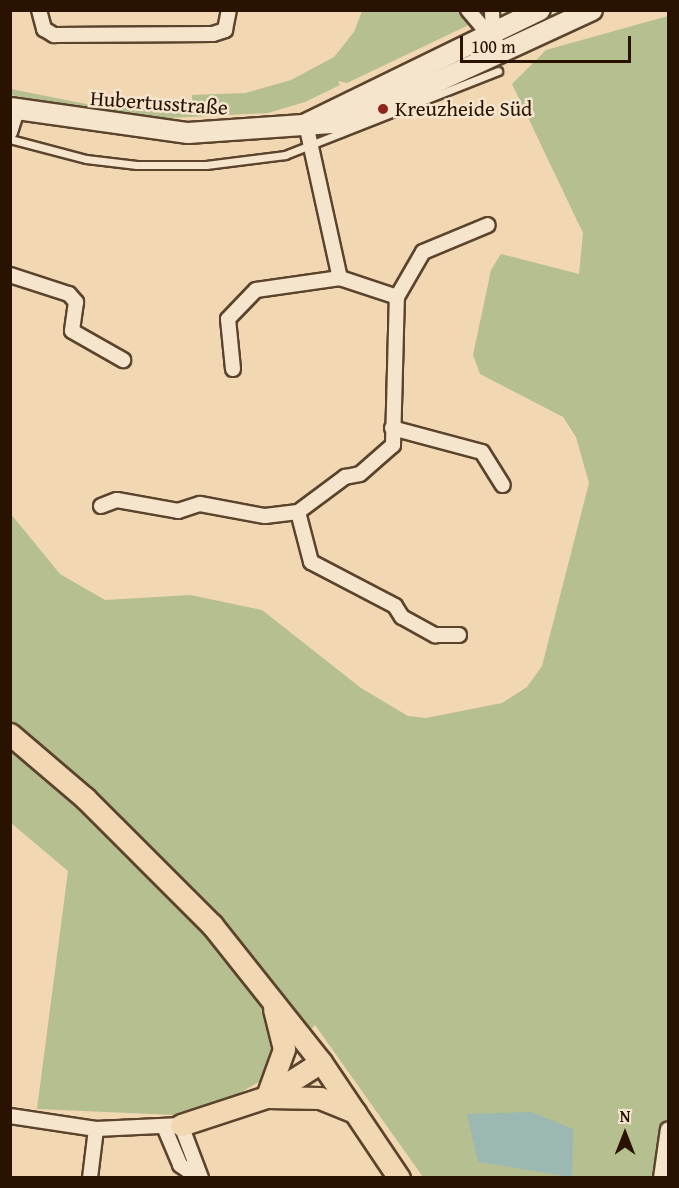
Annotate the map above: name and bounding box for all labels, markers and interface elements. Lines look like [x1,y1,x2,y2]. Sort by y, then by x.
scale bar [463,24,634,62]
text: 100 m [471,33,516,60]
street label: Hubertusstraße [89,86,229,120]
place label: Kreuzheide Süd [395,96,532,122]
marker: Kreuzheide Süd [376,102,390,116]
north arrow [595,1104,655,1164]
text: N [620,1104,630,1128]

